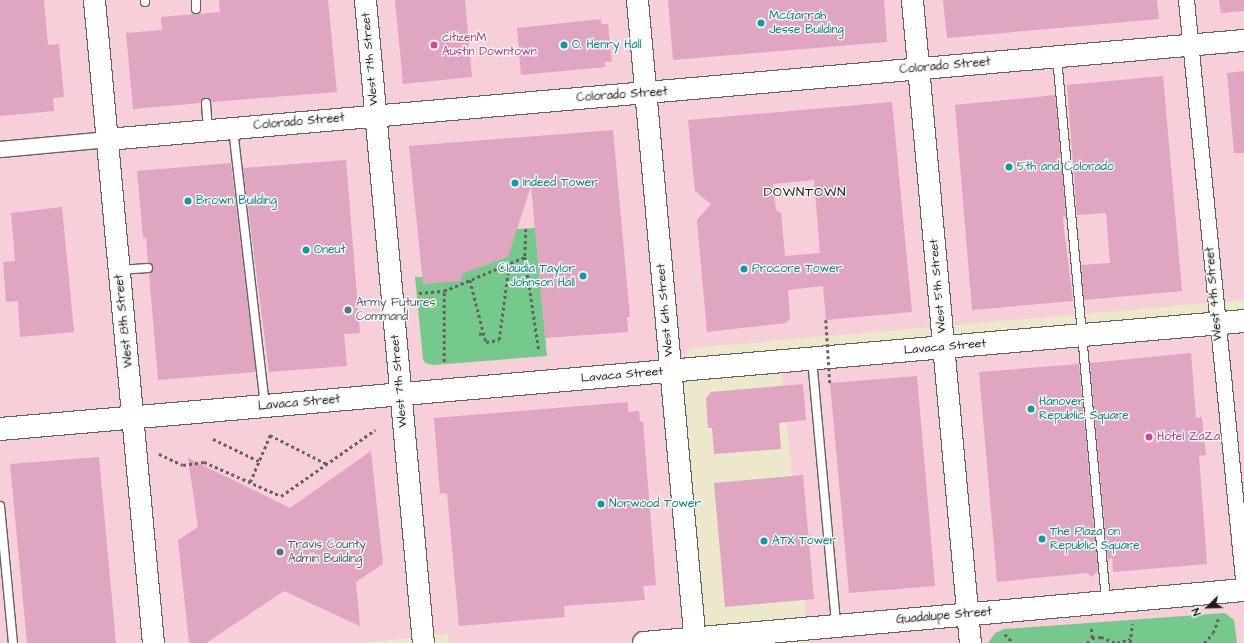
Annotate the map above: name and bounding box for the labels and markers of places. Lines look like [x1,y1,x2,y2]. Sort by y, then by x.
place label: McGarrah Jesse Building [769,9,844,37]
marker: McGarrah Jesse Building [756,18,766,28]
place label: citizenM Austin Downtown [442,31,537,59]
place label: O. Henry Hall [572,38,641,52]
marker: citizenM Austin Downtown [429,40,439,50]
marker: O. Henry Hall [559,40,569,50]
place label: 5th and Colorado [1017,160,1114,174]
marker: 5th and Colorado [1004,162,1014,172]
place label: Indeed Tower [523,176,598,190]
marker: Indeed Tower [510,178,520,188]
place label: Brown Building [196,194,277,208]
marker: Brown Building [183,196,193,206]
place label: Oneut [314,243,345,257]
marker: Oneut [301,245,311,255]
place label: Claudia Taylor Johnson Hall [498,262,575,290]
place label: Procore Tower [752,262,842,276]
marker: Procore Tower [739,264,749,274]
marker: Claudia Taylor Johnson Hall [578,271,588,281]
place label: Army Futures Command [356,296,436,324]
marker: Army Futures Command [343,305,353,315]
place label: Hanover Republic Square [1039,395,1129,423]
marker: Hanover Republic Square [1026,404,1036,414]
place label: Hotel ZaZa [1157,430,1220,444]
marker: Hotel ZaZa [1144,432,1154,442]
place label: Norwood Tower [609,497,701,511]
marker: Norwood Tower [596,499,606,509]
place label: The Plaza on Republic Square [1050,525,1140,553]
place label: ATX Tower [772,534,836,548]
marker: The Plaza on Republic Square [1037,534,1047,544]
marker: ATX Tower [759,536,769,546]
place label: Travis County Admin Building [288,538,366,566]
marker: Travis County Admin Building [275,547,285,557]

